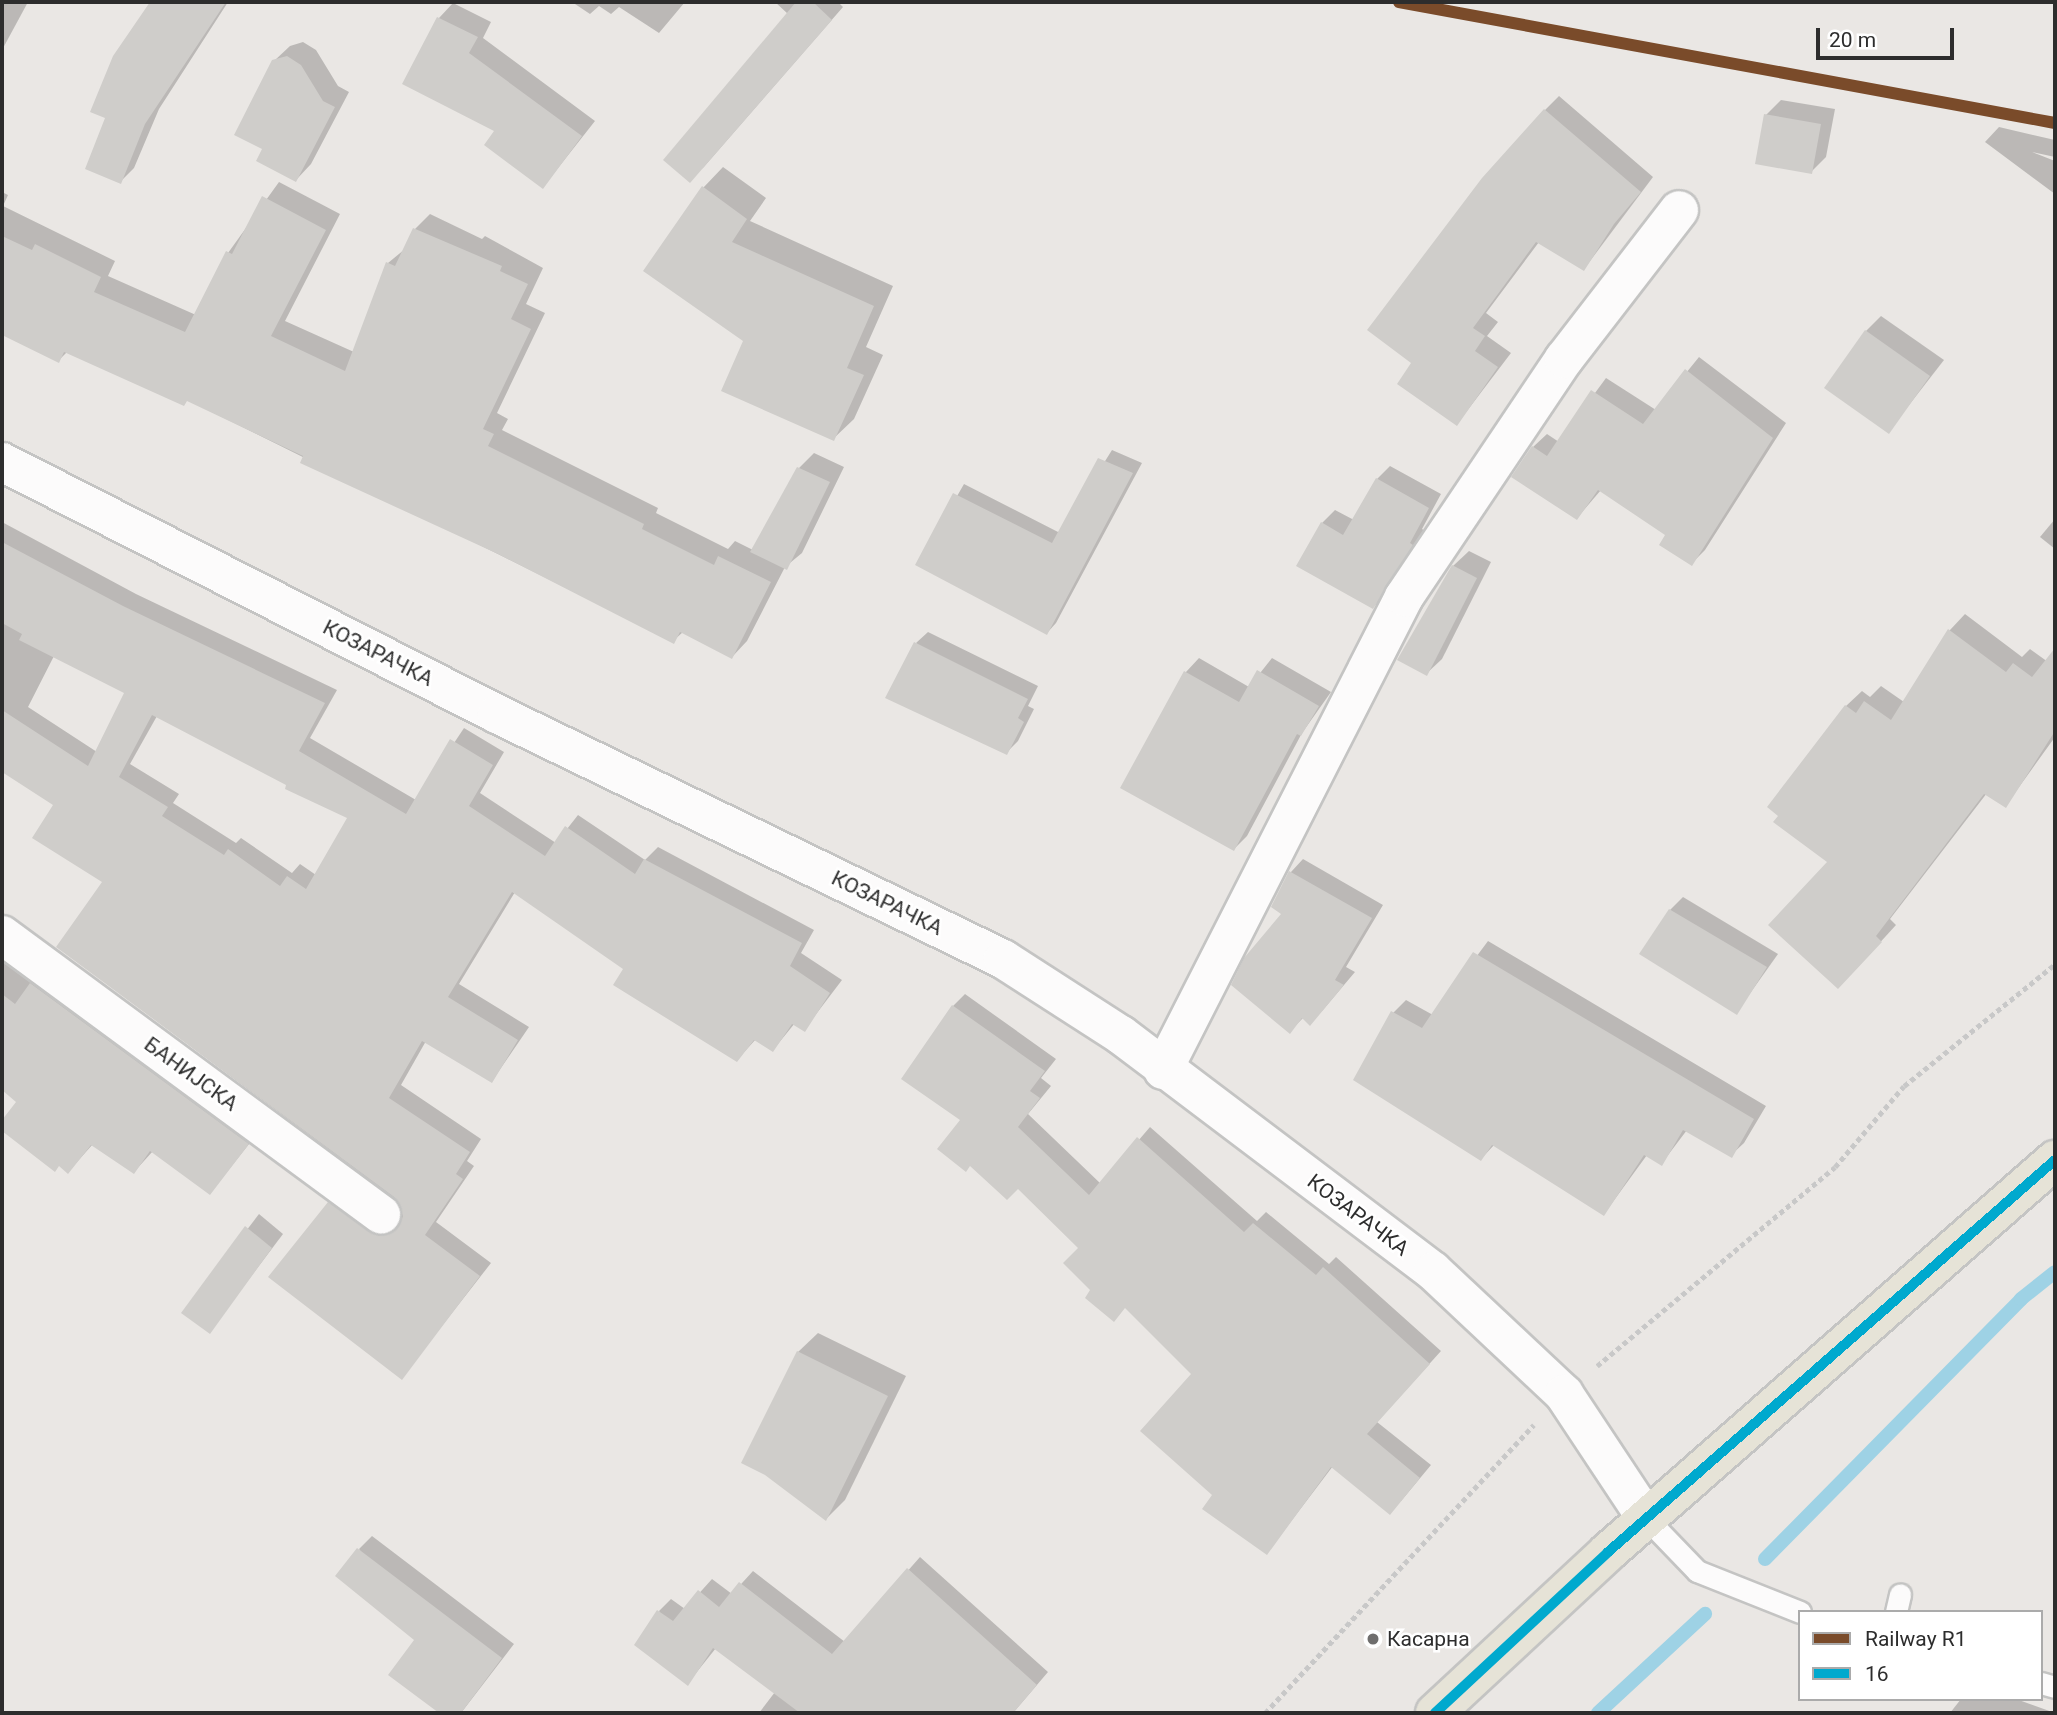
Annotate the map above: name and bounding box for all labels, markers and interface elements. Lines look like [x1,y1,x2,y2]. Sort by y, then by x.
scale bar [1819,14,1957,58]
text: 20 m [1829,28,1876,52]
street label: КОЗАРАЧКА [319,614,437,692]
street label: КОЗАРАЧКА [827,865,947,941]
street label: БАНИЈСКА [139,1032,243,1116]
street label: КОЗАРАЧКА [1302,1169,1414,1261]
legend [1798,1610,2043,1701]
place label: Касарна [1387,1626,1470,1652]
text: Railway R1 [1865,1627,1967,1651]
marker: Касарна [1365,1631,1381,1647]
text: 16 [1865,1662,1889,1686]

